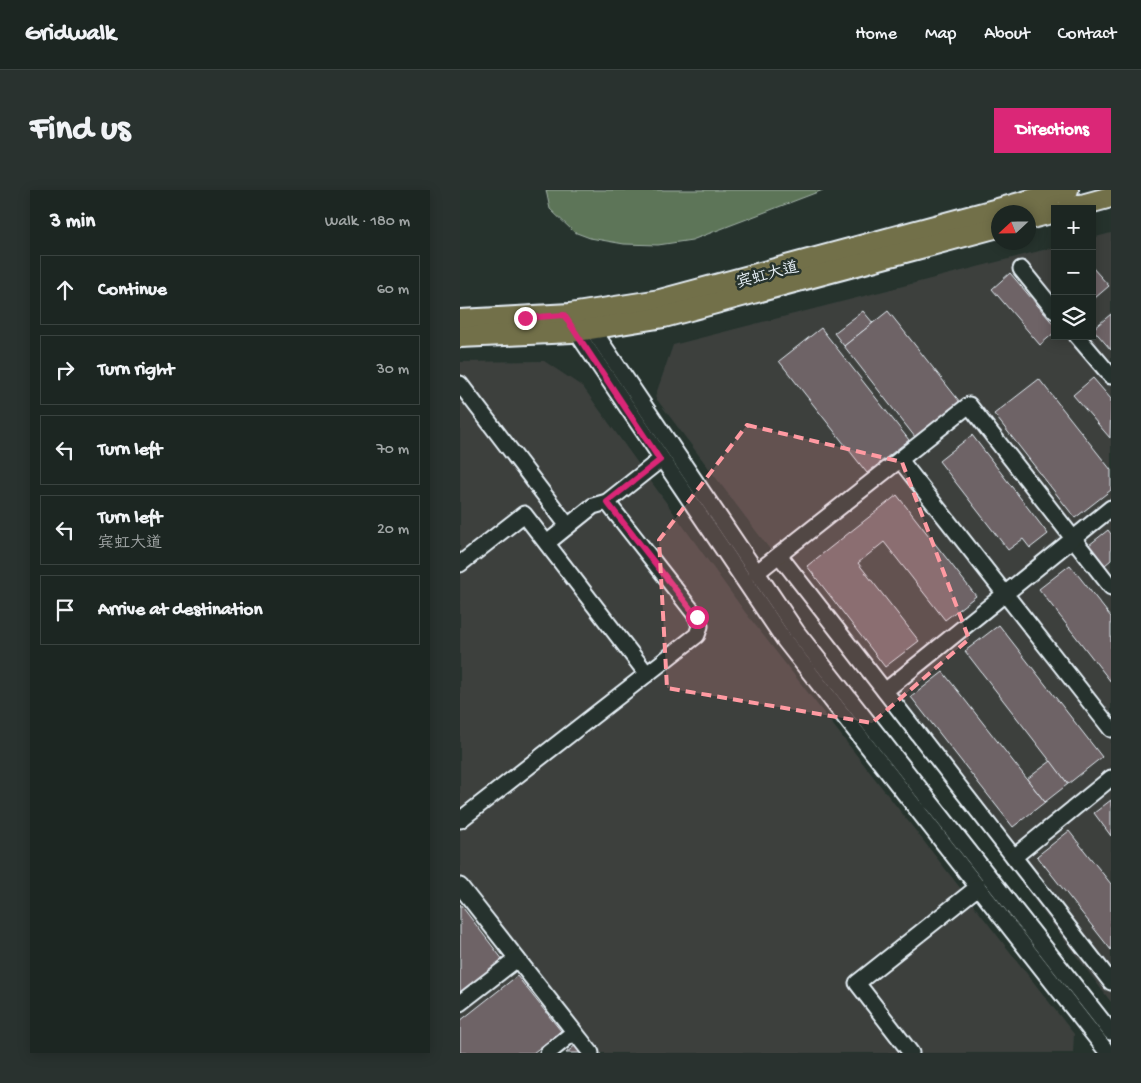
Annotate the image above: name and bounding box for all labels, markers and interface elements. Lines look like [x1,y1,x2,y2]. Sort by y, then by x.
text: Gridwalk [25,20,116,49]
text: Home [855,24,897,45]
text: Map [925,24,956,45]
text: About [984,24,1030,45]
text: Contact [1058,24,1116,45]
button: Directions [994,108,1111,153]
text: Find us [30,110,130,151]
north arrow [991,205,1036,250]
map controls [1051,205,1096,340]
button: + [1051,205,1096,250]
text: 3 min [50,210,95,235]
text: Walk · 180 m [325,213,410,232]
button: − [1051,250,1096,295]
street label: 宾虹大道 [734,257,801,294]
icon: ahead [51,276,79,304]
text: Continue [98,279,167,302]
text: 60 m [377,281,409,300]
button: layers [1051,295,1096,340]
route end [514,307,537,330]
icon: right [51,356,79,384]
text: Turn right [98,359,174,382]
text: 30 m [376,361,409,380]
icon: left [51,436,79,464]
text: Turn left [98,439,162,462]
text: 70 m [376,441,409,460]
text: Turn left [98,507,162,530]
icon: left [51,516,79,544]
text: 20 m [377,521,409,540]
text: 宾虹大道 [98,535,162,554]
icon: arrive [51,596,79,624]
text: Arrive at destination [98,599,262,622]
route start [686,606,709,629]

